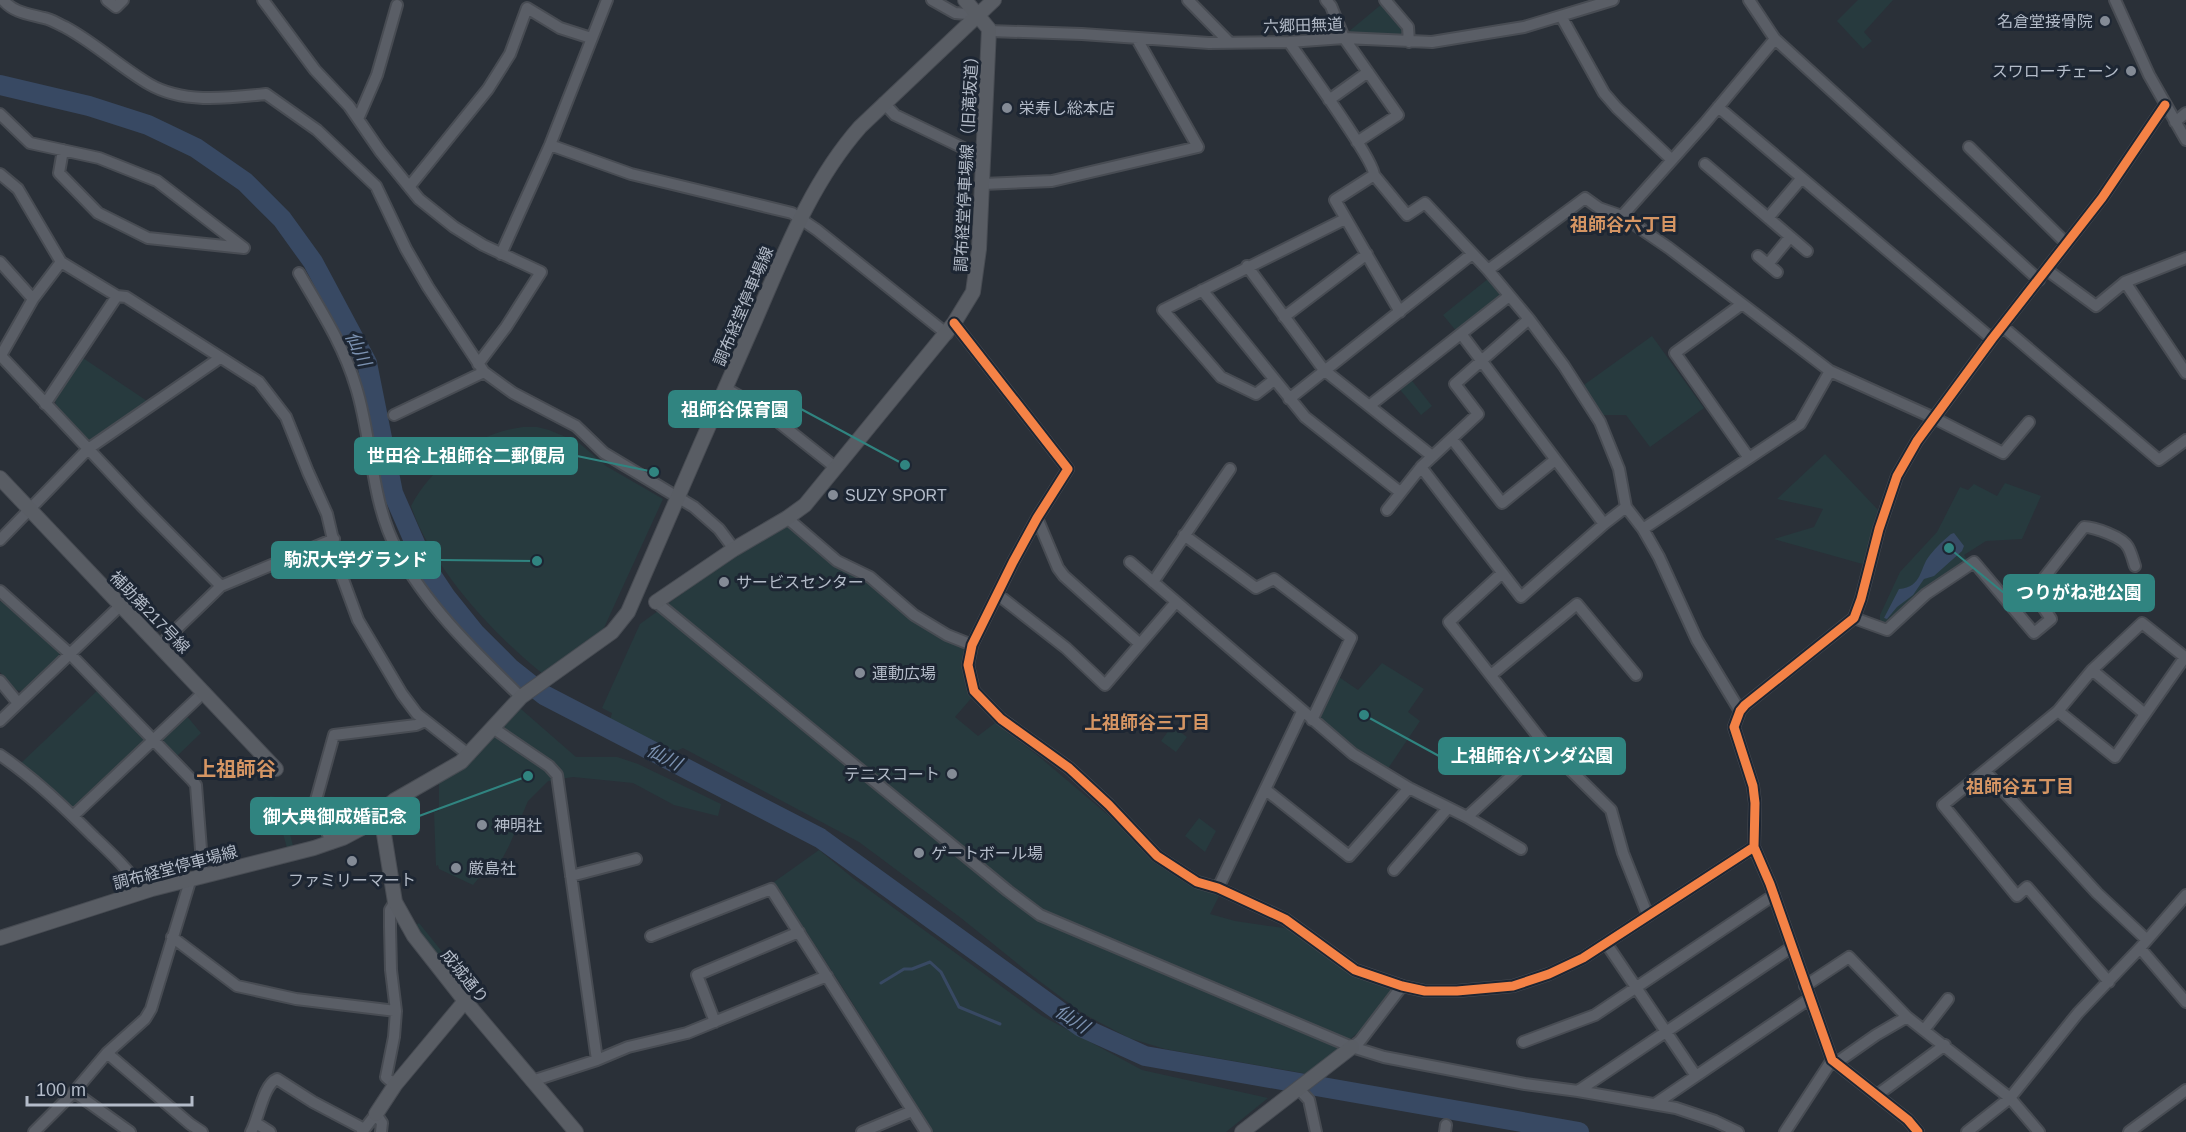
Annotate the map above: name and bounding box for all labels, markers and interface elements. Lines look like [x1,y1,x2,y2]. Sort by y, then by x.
place label: 名倉堂接骨院 [1997,13,2093,30]
marker: 名倉堂接骨院 [2098,14,2112,28]
street label: 六郷田無道 [1263,16,1343,35]
street label: 調布経堂停車場線（旧滝坂道） [952,48,981,272]
place label: スワローチェーン [1992,63,2119,80]
marker: スワローチェーン [2124,64,2138,78]
place label: 栄寿し総本店 [1019,100,1115,117]
marker: 栄寿し総本店 [1000,101,1014,115]
district label: 祖師谷六丁目 [1570,215,1678,235]
street label: 調布経堂停車場線 [711,244,776,368]
water label: 仙川 [341,328,376,371]
callout: 祖師谷保育園 [669,391,801,427]
text: 祖師谷保育園 [681,400,789,420]
callout: 世田谷上祖師谷二郵便局 [355,438,577,474]
text: 世田谷上祖師谷二郵便局 [367,446,565,466]
place label: SUZY SPORT [845,487,947,504]
marker: SUZY SPORT [826,488,840,502]
callout: 駒沢大学グランド [272,542,440,578]
text: 駒沢大学グランド [284,550,428,570]
street label: 補助第217号線 [106,568,193,657]
place label: サービスセンター [736,574,864,591]
marker: サービスセンター [717,575,731,589]
callout: つりがね池公園 [2004,575,2154,611]
text: つりがね池公園 [2016,583,2142,603]
place label: 運動広場 [872,665,936,682]
marker: 運動広場 [853,666,867,680]
district label: 上祖師谷三丁目 [1084,713,1210,733]
callout: 上祖師谷パンダ公園 [1439,738,1625,774]
water label: 仙川 [643,740,686,775]
text: 上祖師谷パンダ公園 [1451,746,1613,766]
district label: 上祖師谷 [196,758,276,780]
place label: テニスコート [844,766,940,783]
marker: テニスコート [945,767,959,781]
district label: 祖師谷五丁目 [1966,777,2074,797]
callout: 御大典御成婚記念 [251,798,419,834]
text: 御大典御成婚記念 [262,807,407,827]
place label: 神明社 [494,817,542,834]
marker: 神明社 [475,818,489,832]
street label: 調布経堂停車場線 [111,843,239,892]
place label: ゲートボール場 [931,845,1043,862]
marker: ゲートボール場 [912,846,926,860]
marker: ファミリーマート [345,854,359,868]
place label: 厳島社 [468,860,516,877]
marker: 厳島社 [449,861,463,875]
place label: ファミリーマート [288,872,416,889]
street label: 成城通り [438,946,491,1007]
water label: 仙川 [1051,1001,1094,1038]
scale bar [27,1069,192,1107]
text: 100 m [36,1080,86,1100]

